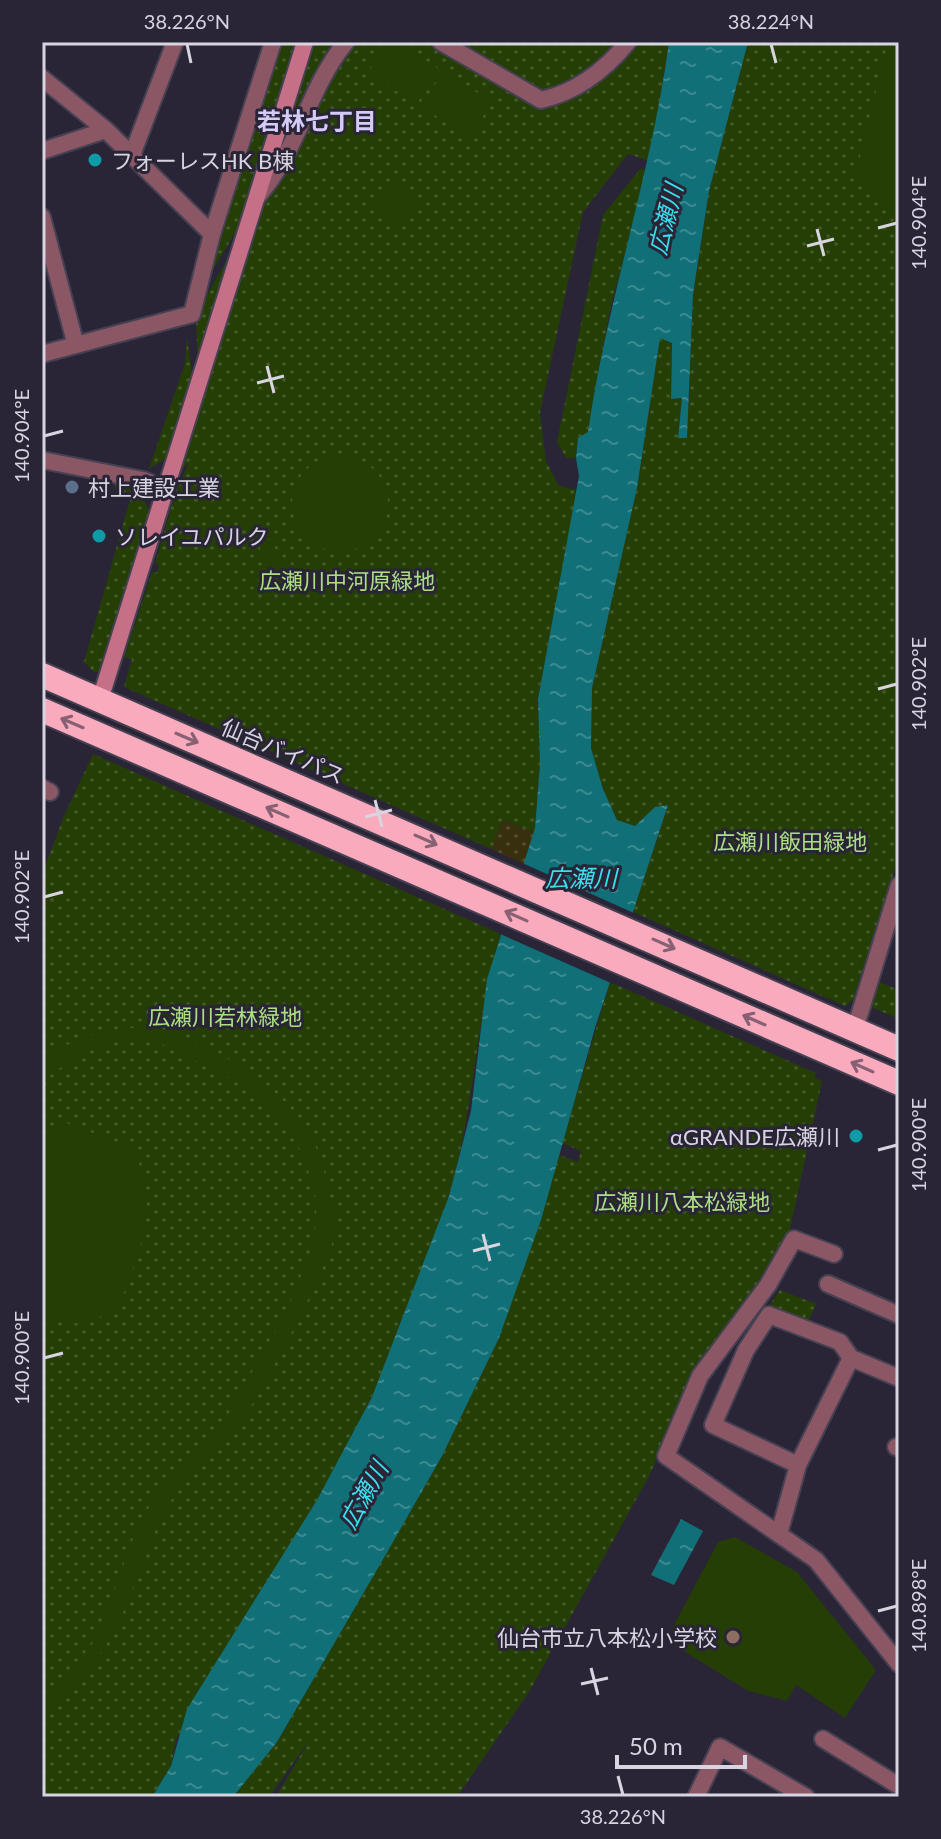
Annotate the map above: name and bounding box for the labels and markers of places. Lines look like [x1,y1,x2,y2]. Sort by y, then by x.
place label: フォーレスHK B棟 [111,147,294,174]
marker: フォーレスHK B棟 [86,151,104,169]
place label: 村上建設工業 [88,474,220,501]
marker: 村上建設工業 [63,478,81,496]
place label: ソレイユパルク [115,523,269,550]
marker: ソレイユパルク [90,527,108,545]
place label: αGRANDE広瀬川 [670,1123,840,1150]
marker: αGRANDE広瀬川 [847,1127,865,1145]
place label: 仙台市立八本松小学校 [497,1624,717,1651]
marker: 仙台市立八本松小学校 [724,1628,742,1646]

